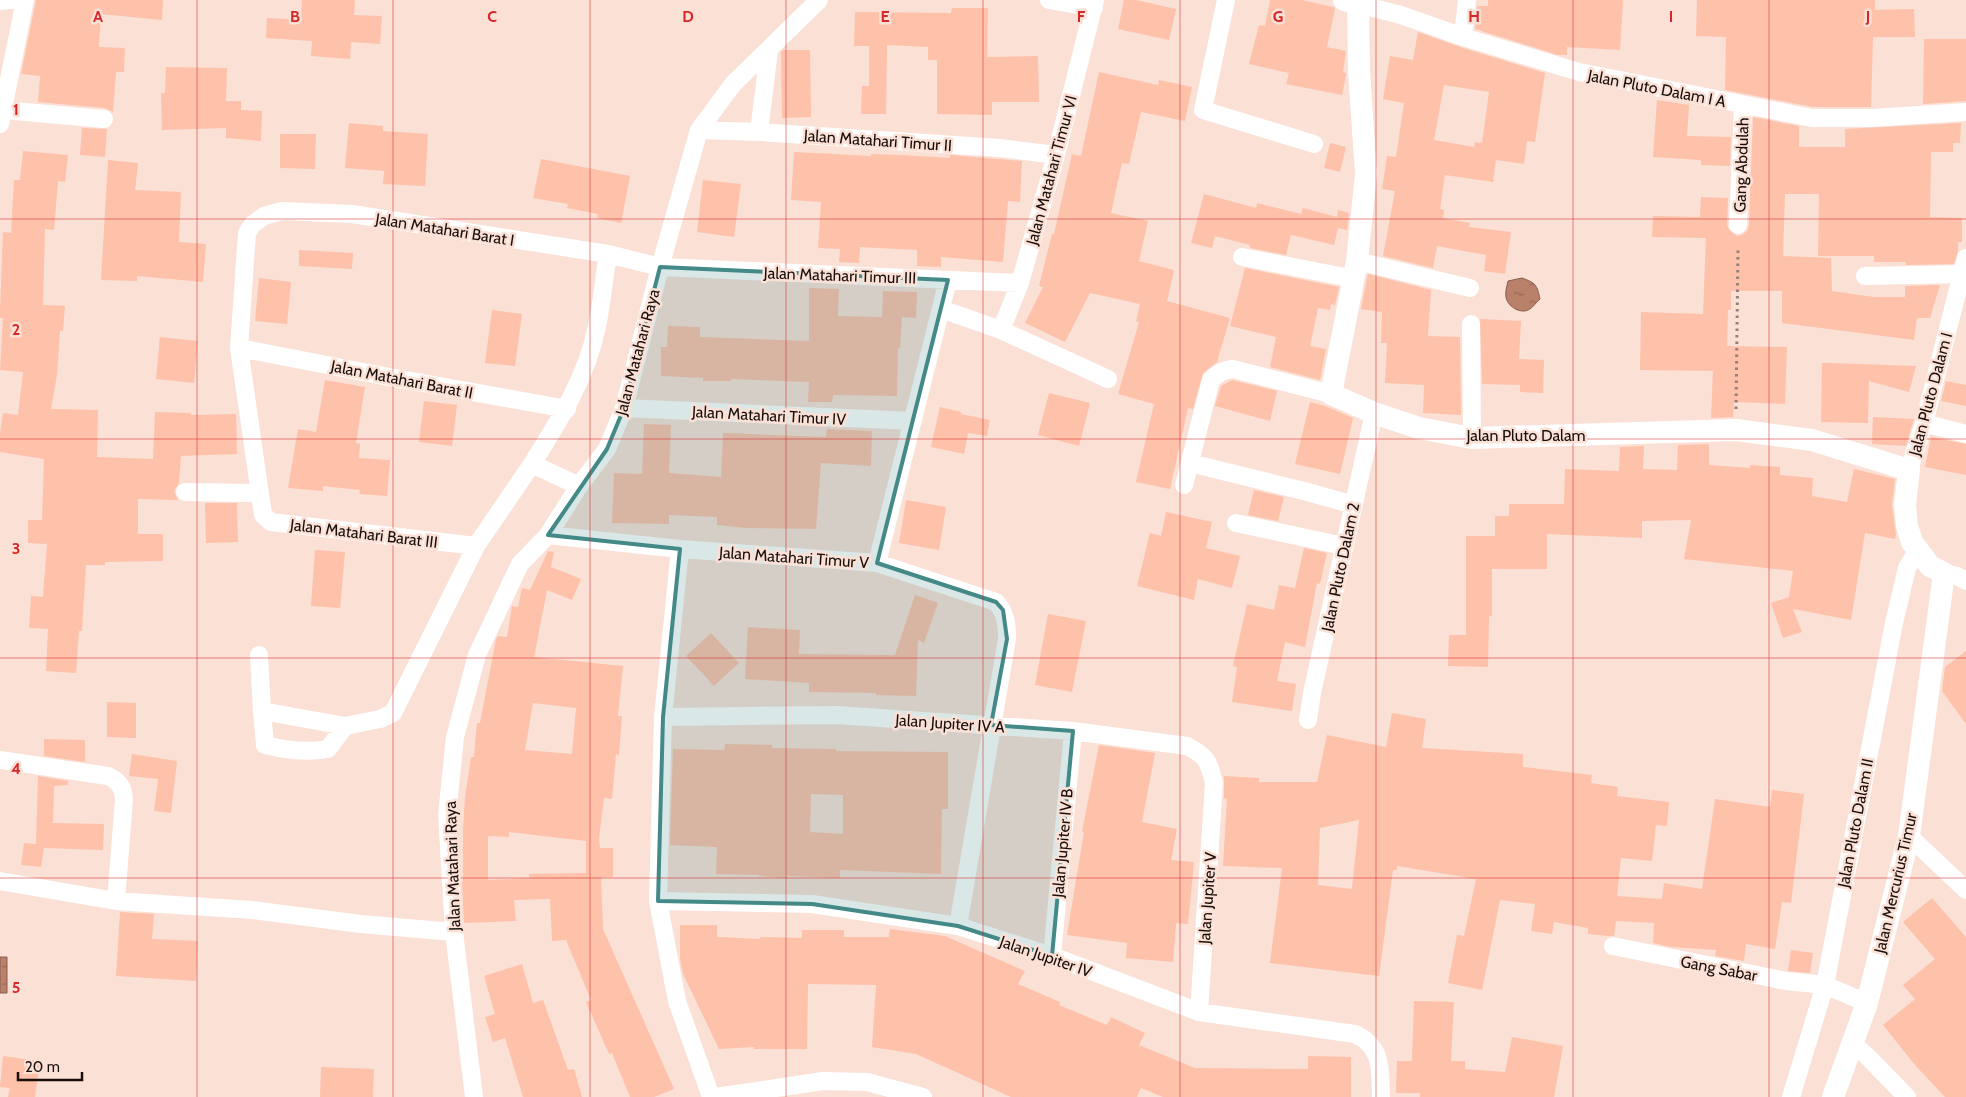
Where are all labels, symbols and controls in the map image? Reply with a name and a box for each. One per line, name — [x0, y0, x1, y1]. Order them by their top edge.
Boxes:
text: A — [93, 7, 103, 26]
text: B — [290, 7, 300, 26]
text: C — [487, 7, 497, 26]
text: D — [682, 7, 694, 26]
text: E — [880, 7, 890, 26]
text: F — [1077, 7, 1086, 26]
text: G — [1273, 7, 1283, 26]
text: H — [1468, 7, 1480, 26]
text: I — [1669, 7, 1673, 26]
text: J — [1865, 7, 1870, 26]
street label: Jalan Pluto Dalam I A — [1585, 66, 1728, 111]
street label: Jalan Matahari Timur VI — [1022, 93, 1081, 248]
text: 1 — [13, 100, 19, 119]
street label: Gang Abdulah — [1730, 117, 1753, 213]
street label: Jalan Matahari Timur II — [802, 126, 953, 155]
street label: Jalan Matahari Barat I — [373, 209, 516, 250]
street label: Jalan Matahari Timur III — [762, 263, 917, 288]
street label: Jalan Matahari Raya — [611, 287, 664, 418]
text: 2 — [12, 320, 20, 339]
street label: Jalan Pluto Dalam I — [1905, 330, 1956, 459]
street label: Jalan Matahari Barat II — [328, 356, 475, 403]
street label: Jalan Matahari Timur IV — [690, 402, 847, 429]
street label: Jalan Pluto Dalam — [1465, 426, 1586, 445]
street label: Jalan Pluto Dalam 2 — [1317, 501, 1363, 634]
street label: Jalan Matahari Barat III — [288, 515, 439, 552]
text: 3 — [12, 539, 20, 558]
street label: Jalan Matahari Timur V — [717, 543, 870, 572]
street label: Jalan Jupiter IV A — [894, 710, 1005, 737]
street label: Jalan Pluto Dalam II — [1833, 757, 1877, 890]
text: 4 — [11, 759, 21, 778]
street label: Jalan Jupiter IV B — [1048, 787, 1077, 899]
street label: Jalan Matahari Raya — [441, 800, 464, 932]
street label: Jalan Mercurius Timur — [1870, 810, 1921, 956]
street label: Jalan Jupiter V — [1195, 851, 1220, 946]
street label: Jalan Jupiter IV — [996, 932, 1095, 981]
street label: Gang Sabar — [1679, 952, 1760, 985]
text: 5 — [12, 978, 20, 997]
scale bar — [18, 1050, 81, 1082]
text: 20 m — [25, 1058, 60, 1076]

